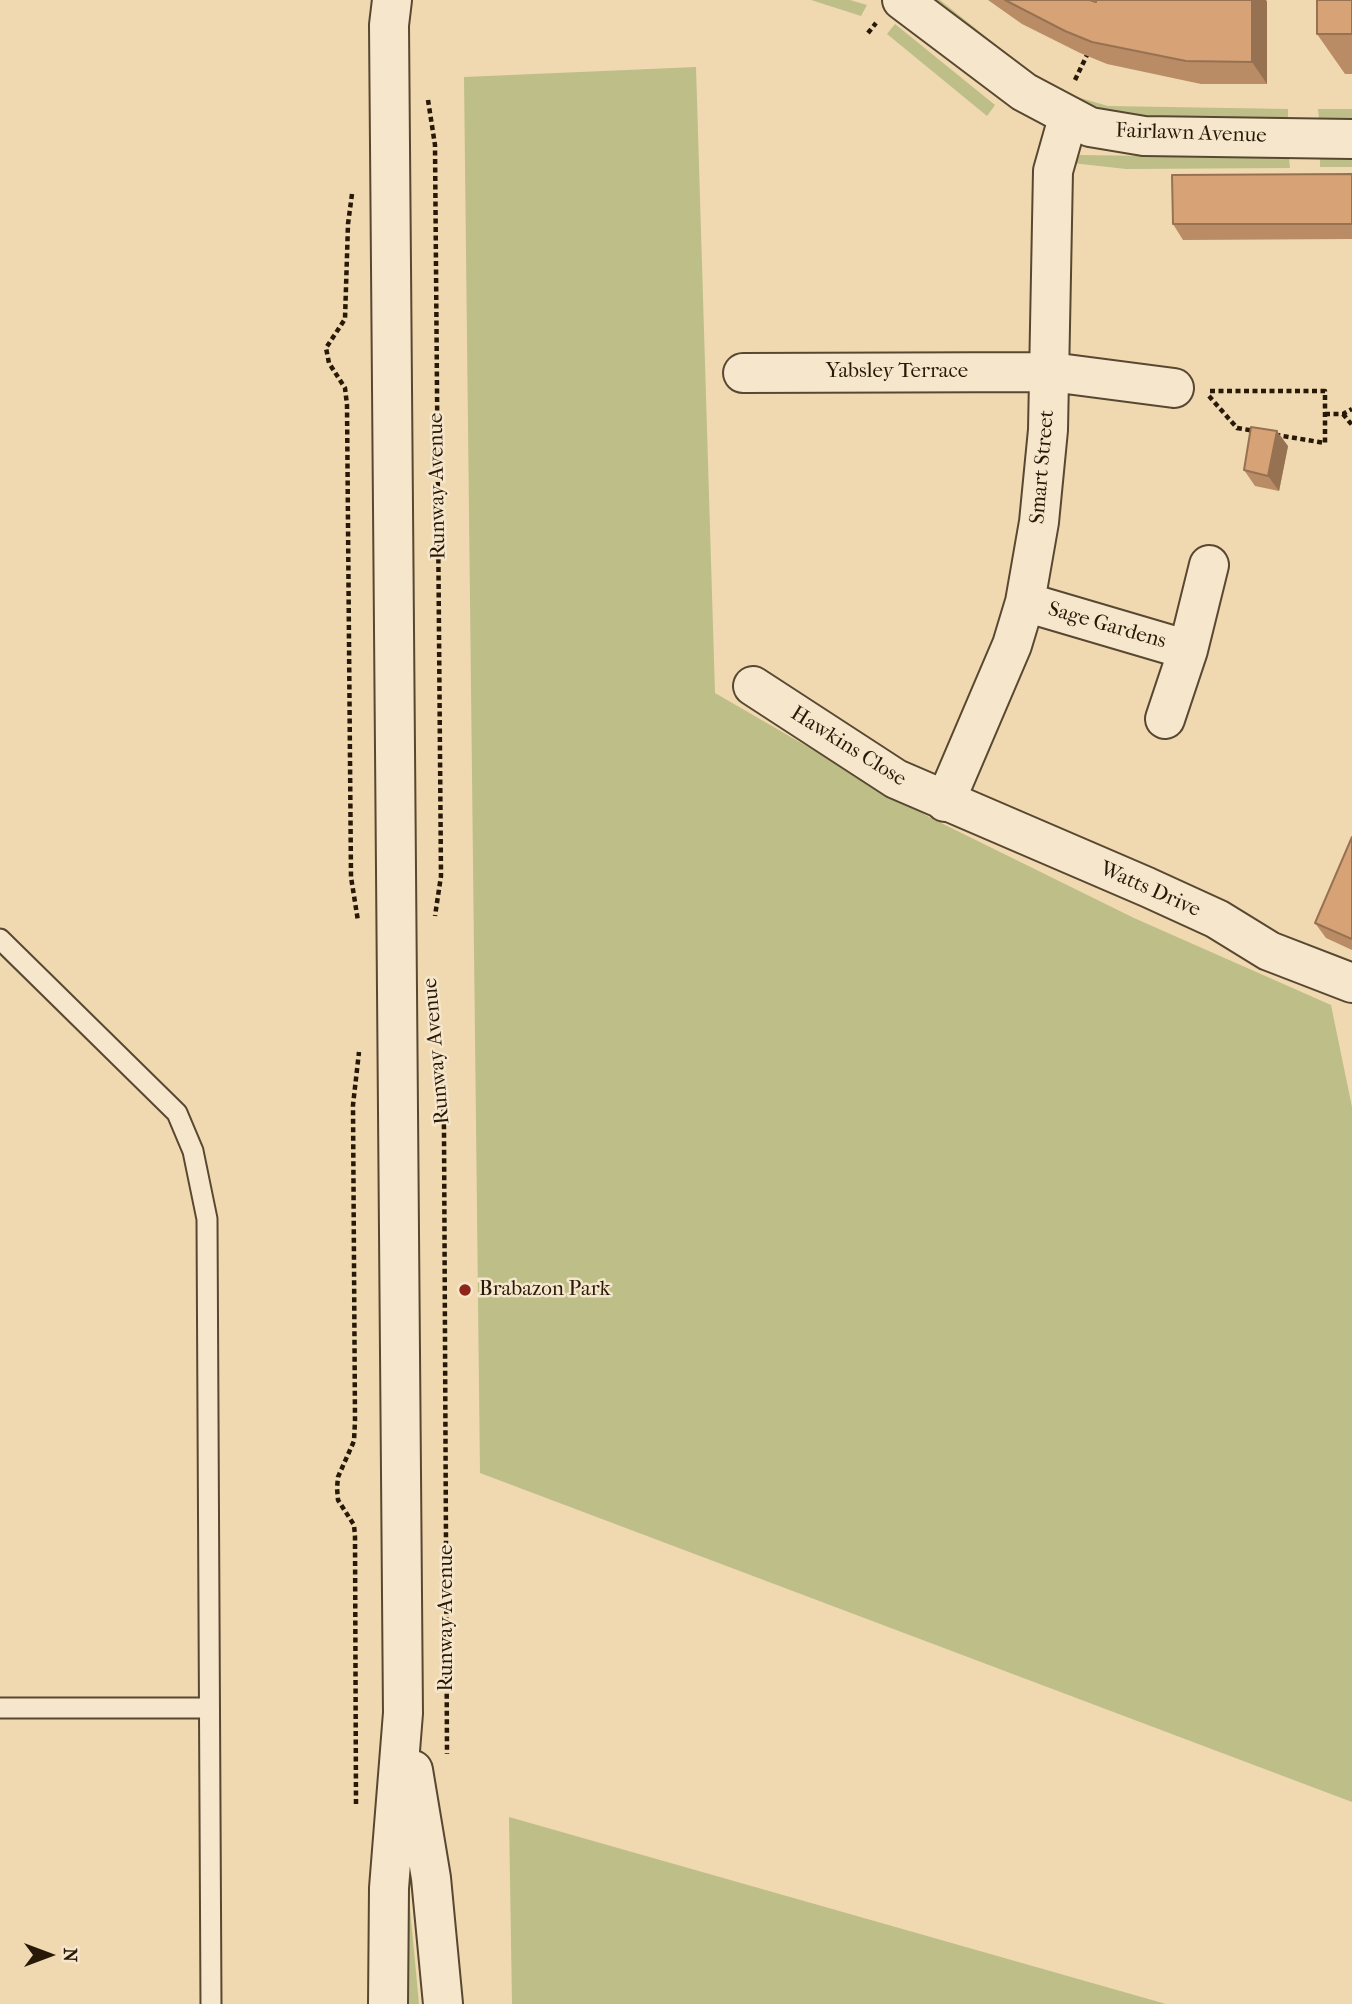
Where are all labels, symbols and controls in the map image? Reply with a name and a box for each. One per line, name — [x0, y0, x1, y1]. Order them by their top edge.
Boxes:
street label: Fairlawn Avenue — [1115, 119, 1267, 149]
street label: Yabsley Terrace — [826, 359, 968, 385]
street label: Smart Street — [1025, 409, 1061, 525]
street label: Runway Avenue — [424, 412, 452, 560]
street label: Sage Gardens — [1045, 597, 1169, 655]
street label: Hawkins Close — [786, 702, 910, 792]
street label: Watts Drive — [1096, 857, 1204, 923]
street label: Runway Avenue — [418, 977, 456, 1125]
place label: Brabazon Park — [479, 1277, 610, 1303]
marker: Brabazon Park — [457, 1282, 473, 1298]
street label: Runway Avenue — [434, 1545, 460, 1691]
north arrow — [14, 1920, 84, 1990]
text: N — [59, 1948, 81, 1962]

